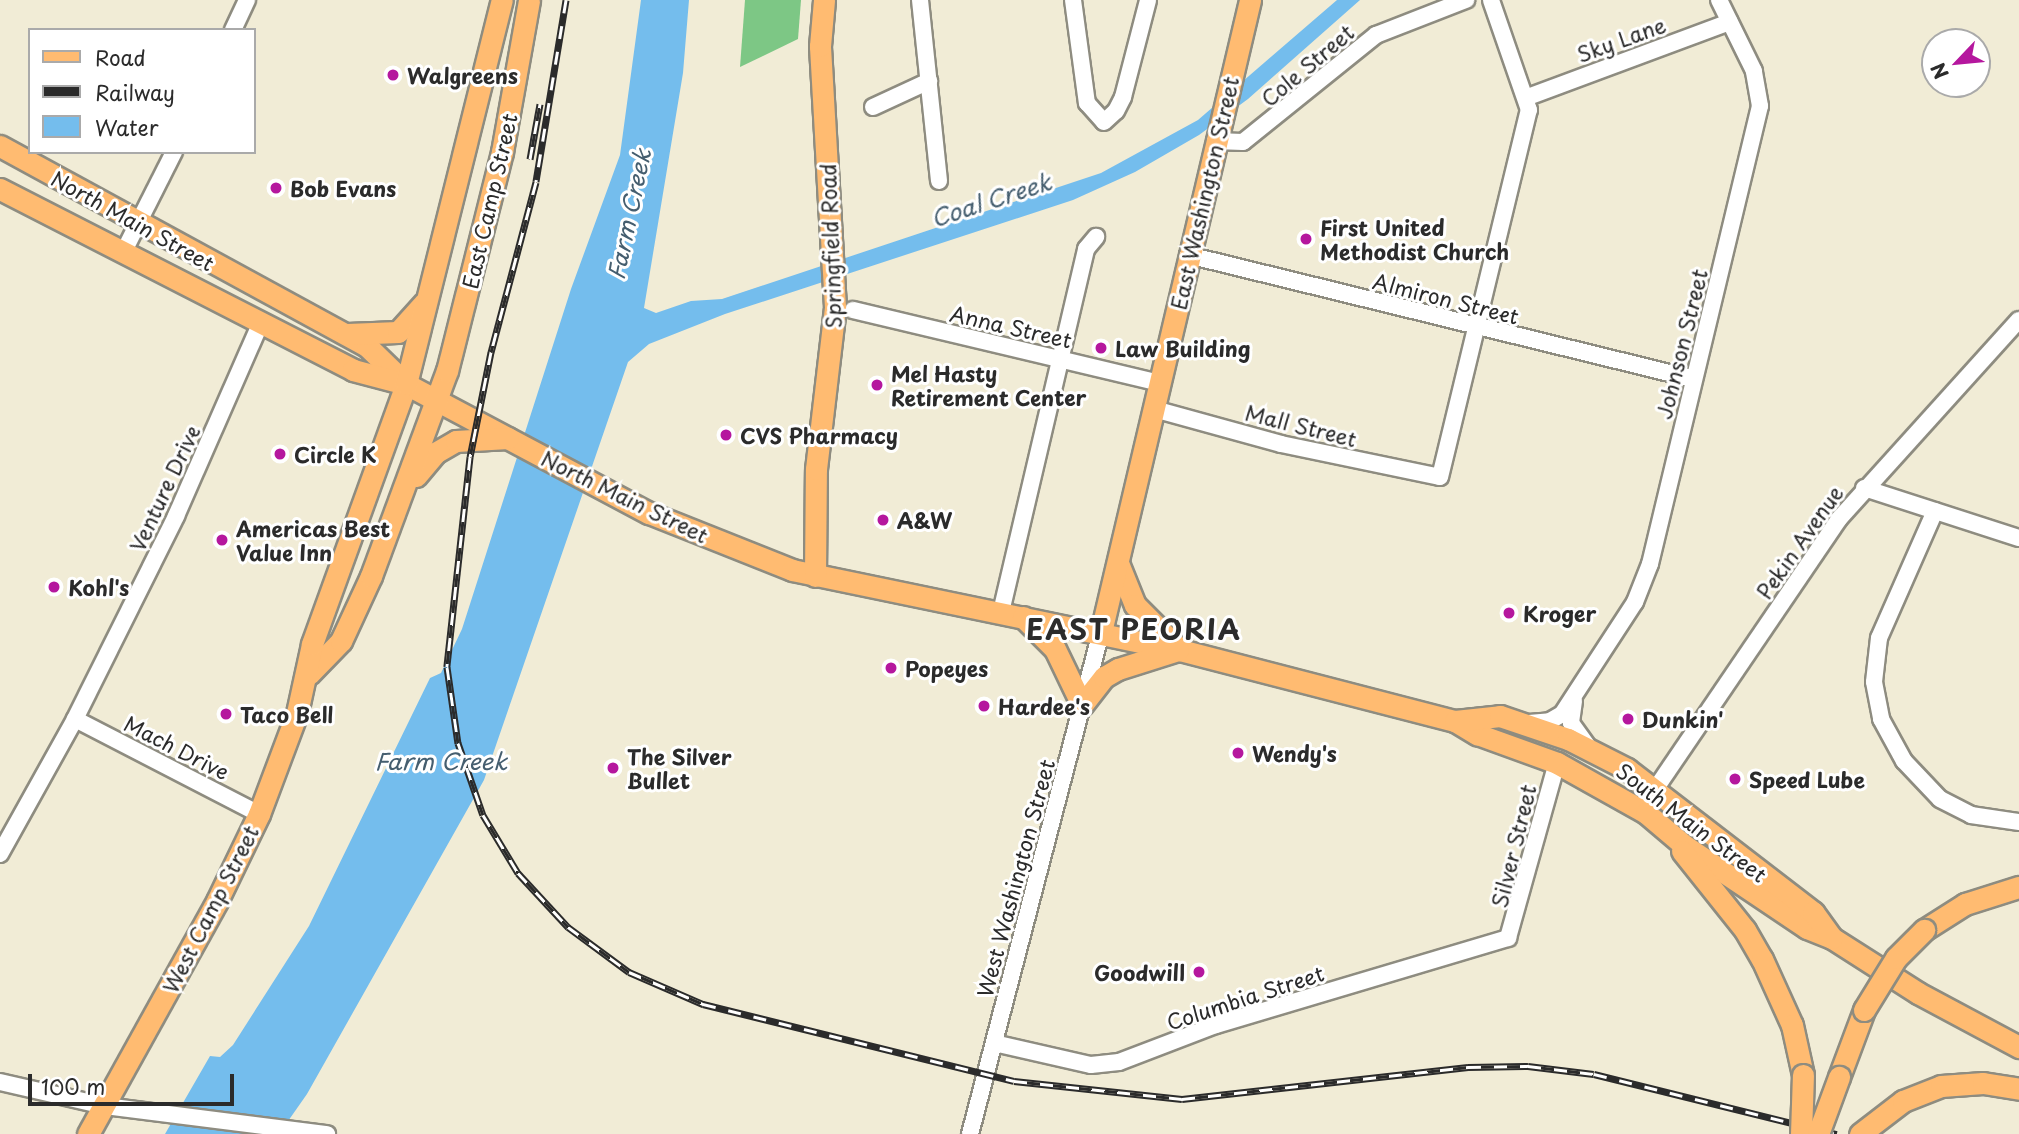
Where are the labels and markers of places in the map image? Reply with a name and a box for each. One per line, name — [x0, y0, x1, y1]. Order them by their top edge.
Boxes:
place label: Walgreens — [407, 62, 518, 88]
marker: Walgreens — [385, 67, 401, 83]
place label: Bob Evans — [290, 175, 397, 201]
marker: Bob Evans — [268, 180, 284, 196]
place label: First United Methodist Church — [1320, 214, 1510, 264]
marker: First United Methodist Church — [1298, 231, 1314, 247]
place label: Law Building — [1115, 335, 1252, 361]
marker: Law Building — [1093, 340, 1109, 356]
place label: Mel Hasty Retirement Center — [891, 360, 1088, 410]
marker: Mel Hasty Retirement Center — [869, 377, 885, 393]
place label: CVS Pharmacy — [740, 422, 900, 448]
marker: CVS Pharmacy — [718, 427, 734, 443]
place label: Circle K — [294, 441, 378, 467]
marker: Circle K — [272, 446, 288, 462]
place label: A&W — [897, 507, 952, 533]
marker: A&W — [875, 512, 891, 528]
place label: Americas Best Value Inn — [236, 515, 389, 565]
marker: Americas Best Value Inn — [214, 532, 230, 548]
place label: Kohl's — [68, 574, 129, 600]
marker: Kohl's — [46, 579, 62, 595]
place label: Kroger — [1523, 600, 1596, 626]
marker: Kroger — [1501, 605, 1517, 621]
place label: Popeyes — [905, 655, 988, 681]
marker: Popeyes — [883, 660, 899, 676]
place label: Hardee's — [998, 693, 1090, 719]
marker: Hardee's — [976, 698, 992, 714]
place label: Taco Bell — [240, 701, 335, 727]
marker: Taco Bell — [218, 706, 234, 722]
place label: Dunkin' — [1642, 706, 1724, 732]
marker: Dunkin' — [1620, 711, 1636, 727]
place label: Wendy's — [1252, 740, 1337, 766]
place label: The Silver Bullet — [627, 743, 732, 793]
marker: Wendy's — [1230, 745, 1246, 761]
marker: The Silver Bullet — [605, 760, 621, 776]
place label: Speed Lube — [1749, 766, 1867, 792]
marker: Speed Lube — [1727, 771, 1743, 787]
place label: Goodwill — [1094, 959, 1185, 985]
marker: Goodwill — [1191, 964, 1207, 980]

